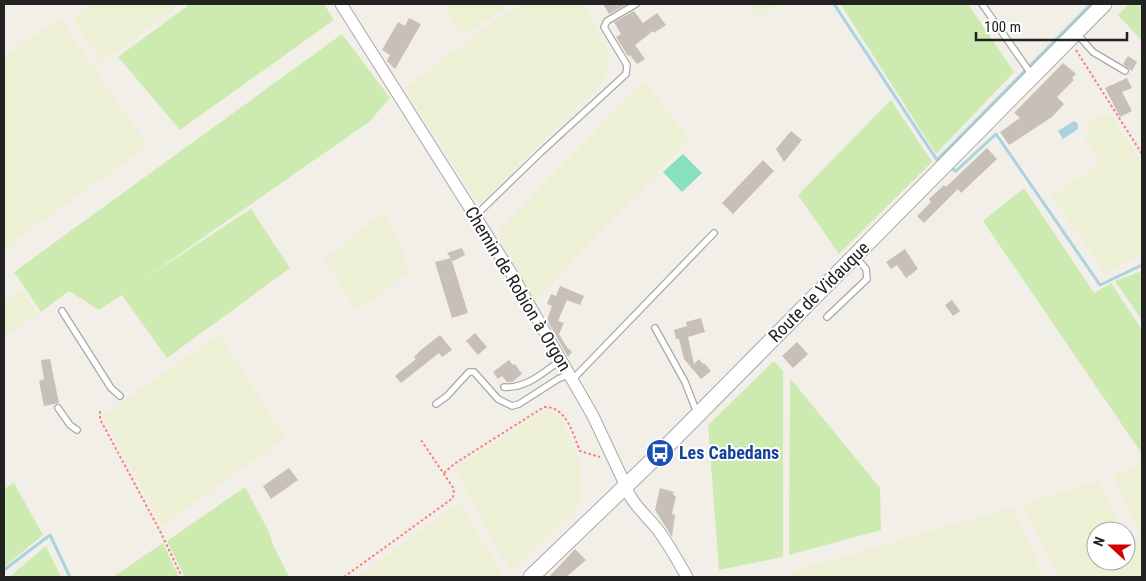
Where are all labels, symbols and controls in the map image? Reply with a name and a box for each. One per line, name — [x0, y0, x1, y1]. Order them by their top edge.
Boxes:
scale bar — [976, 10, 1127, 42]
text: 100 m — [984, 18, 1021, 36]
street label: Chemin de Robion à Orgon — [461, 203, 576, 375]
street label: Route de Vidauque — [764, 237, 873, 346]
bus stop icon: Les Cabedans — [645, 438, 675, 468]
place label: Les Cabedans — [679, 442, 779, 463]
north arrow — [1086, 521, 1136, 571]
text: N — [1090, 534, 1108, 548]

